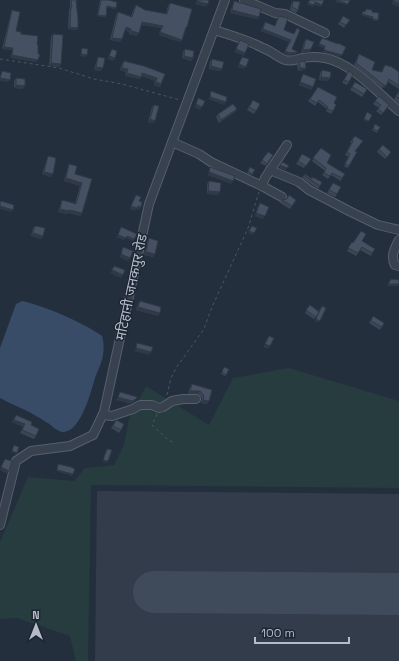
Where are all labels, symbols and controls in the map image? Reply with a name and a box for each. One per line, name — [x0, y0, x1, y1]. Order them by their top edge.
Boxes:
street label: मटिहानी जनकपुर रोड — [111, 232, 152, 342]
north arrow — [16, 605, 56, 645]
text: N — [32, 608, 40, 622]
scale bar — [255, 619, 349, 645]
text: 100 m — [261, 625, 295, 641]

